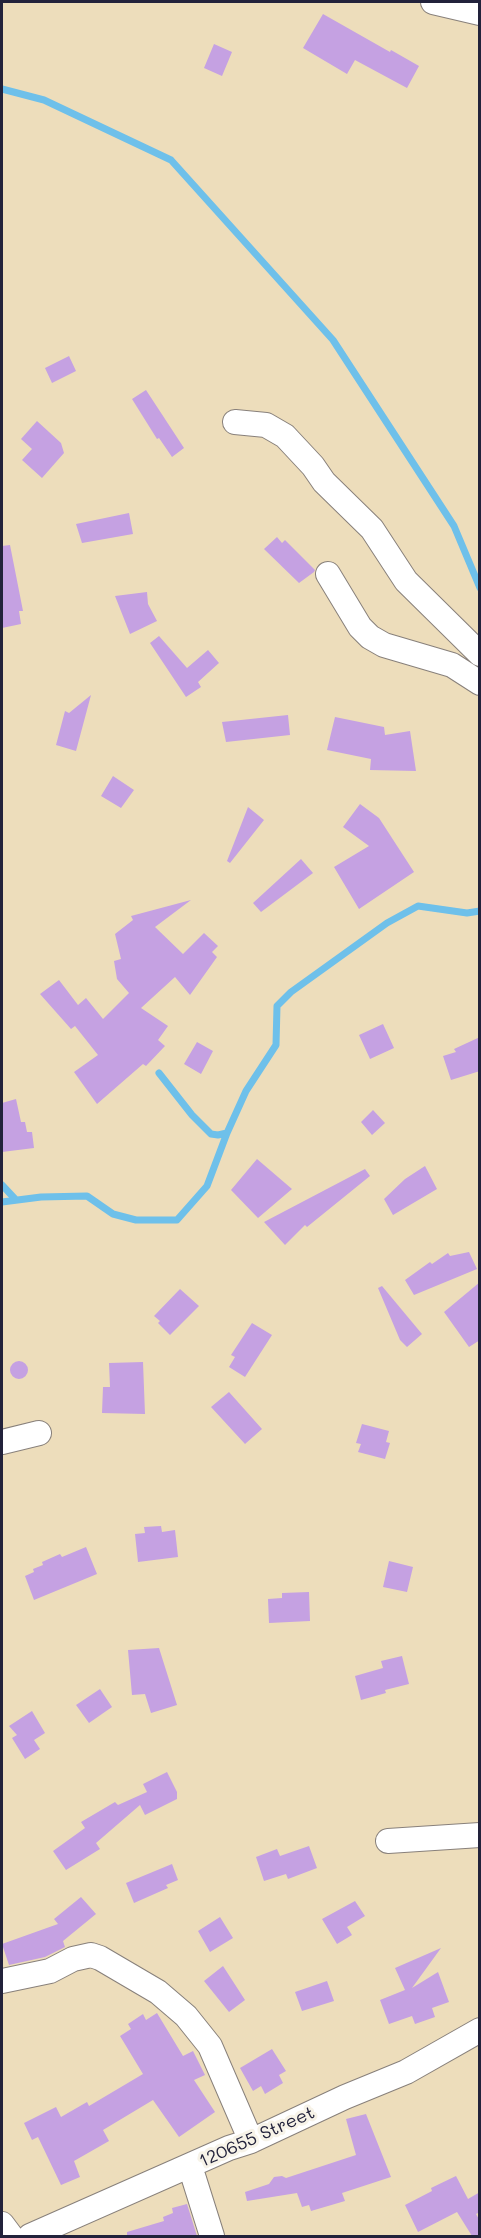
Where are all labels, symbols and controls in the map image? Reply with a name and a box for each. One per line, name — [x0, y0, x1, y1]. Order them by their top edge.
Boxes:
street label: 120655 Street — [196, 2102, 318, 2172]

